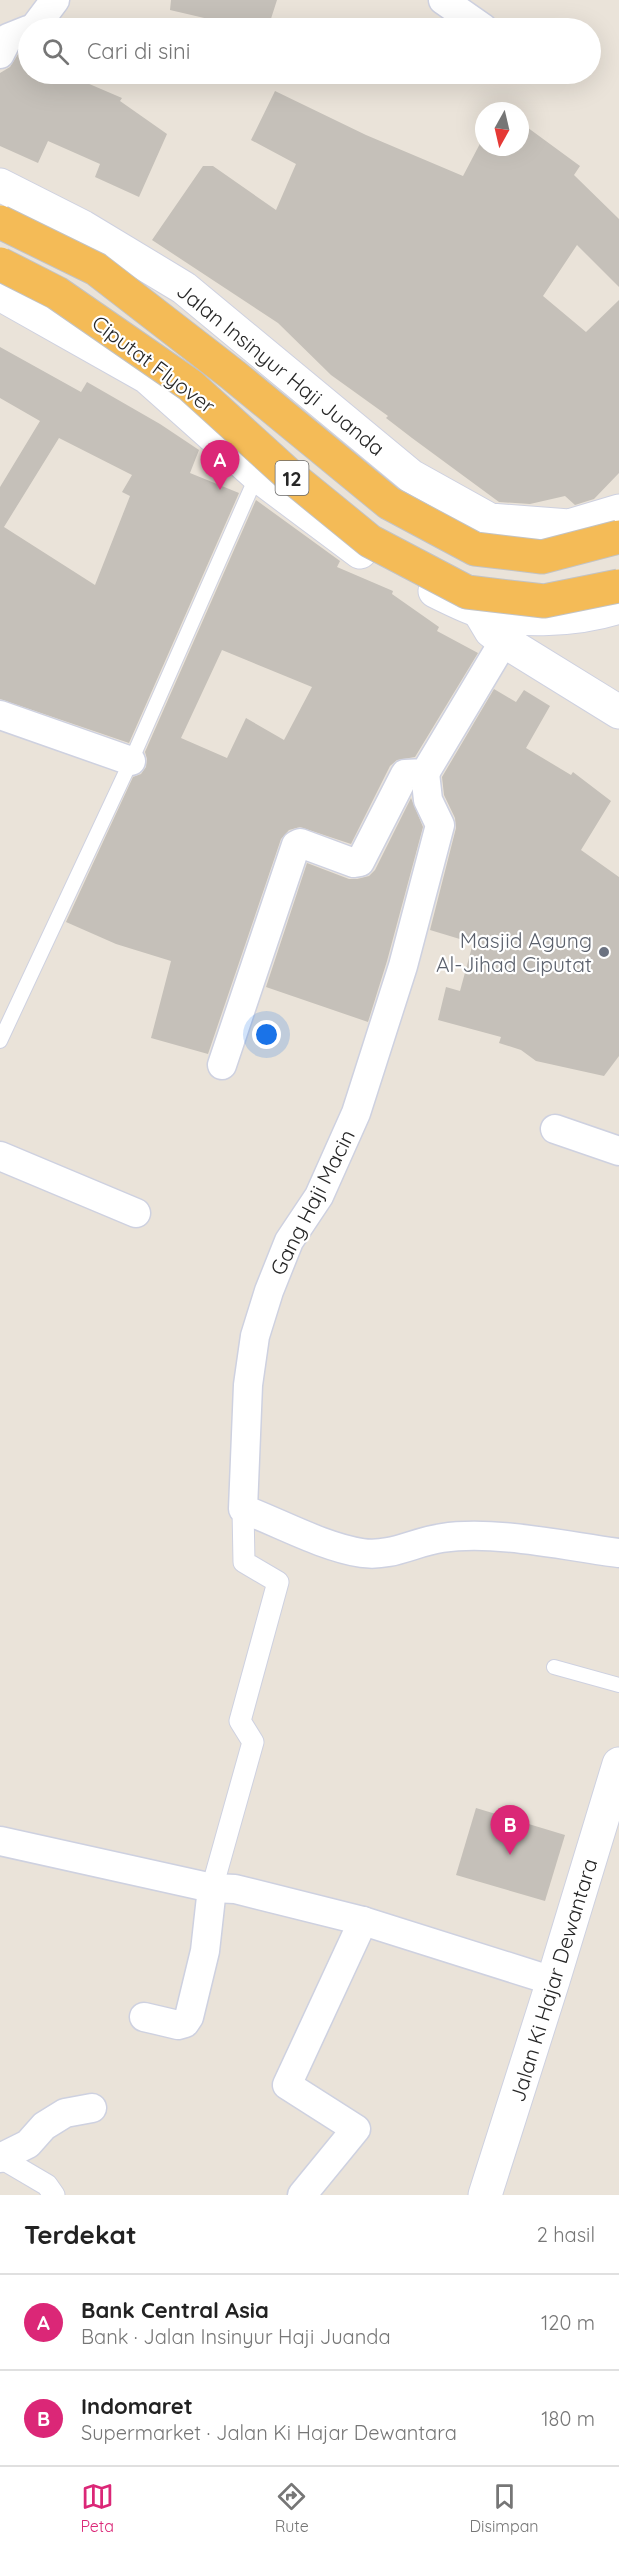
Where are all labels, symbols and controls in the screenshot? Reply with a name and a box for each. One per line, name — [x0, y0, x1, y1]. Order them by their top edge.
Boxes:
search box — [18, 18, 601, 84]
icon: search — [39, 35, 72, 68]
text: Cari di sini — [87, 37, 190, 65]
north arrow — [475, 102, 529, 156]
street label: Jalan Insinyur Haji Juanda — [172, 277, 390, 461]
street label: Ciputat Flyover — [87, 309, 221, 419]
pin: A — [200, 440, 240, 490]
road number: 12 — [276, 461, 308, 495]
place label: Masjid Agung Al-Jihad Ciputat — [436, 927, 592, 977]
marker: Masjid Agung Al-Jihad Ciputat — [597, 945, 611, 959]
your location — [252, 1020, 281, 1049]
street label: Gang Haji Macin — [264, 1125, 360, 1279]
pin: B — [490, 1806, 530, 1855]
street label: Jalan Ki Hajar Dewantara — [504, 1855, 602, 2105]
text: Terdekat — [24, 2218, 137, 2251]
text: 2 hasil — [537, 2222, 595, 2247]
text: Bank Central Asia — [81, 2296, 269, 2324]
text: A — [37, 2310, 50, 2335]
text: 120 m — [541, 2310, 595, 2335]
text: Bank · Jalan Insinyur Haji Juanda — [81, 2324, 391, 2349]
text: Indomaret — [81, 2392, 193, 2420]
text: B — [37, 2406, 50, 2431]
text: 180 m — [541, 2406, 595, 2431]
text: Supermarket · Jalan Ki Hajar Dewantara — [81, 2420, 457, 2445]
tab: Peta — [80, 2480, 114, 2536]
tab: Rute — [275, 2480, 309, 2536]
tab: Disimpan — [470, 2480, 539, 2536]

